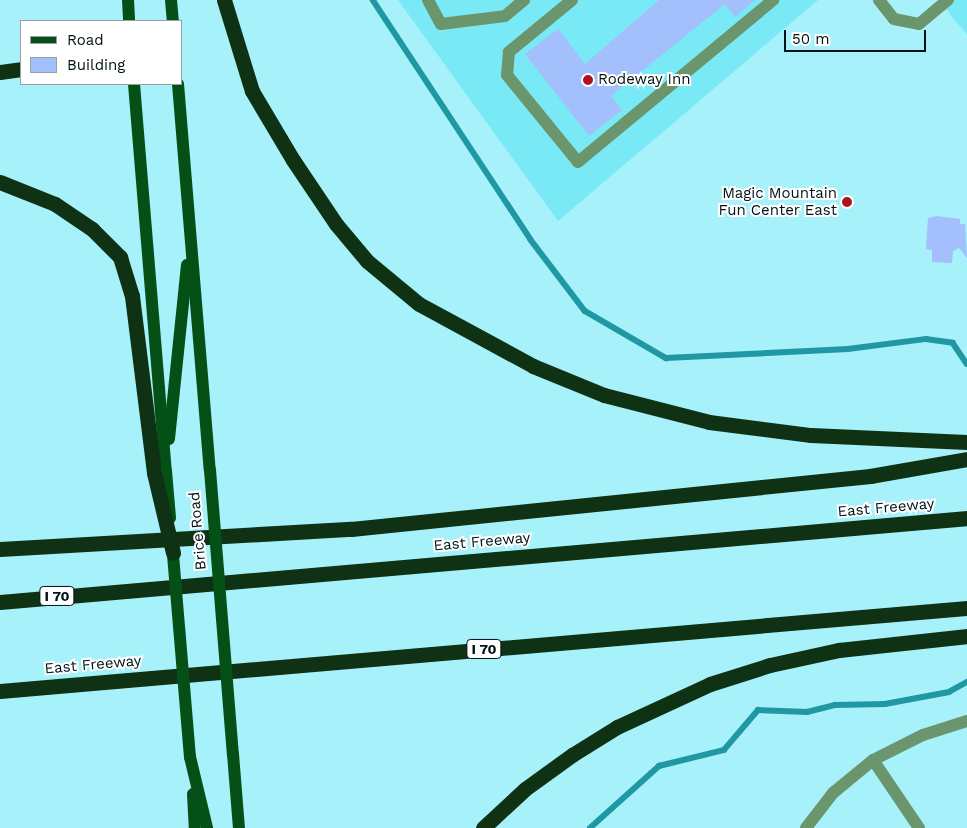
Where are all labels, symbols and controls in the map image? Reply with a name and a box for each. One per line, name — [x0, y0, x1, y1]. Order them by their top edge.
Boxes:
legend — [20, 20, 182, 85]
scale bar — [787, 20, 930, 52]
text: 50 m — [792, 30, 829, 48]
text: Road — [67, 31, 104, 49]
text: Building — [67, 56, 125, 74]
place label: Rodeway Inn — [598, 71, 691, 89]
marker: Rodeway Inn — [582, 74, 594, 86]
place label: Magic Mountain Fun Center East — [718, 184, 837, 219]
marker: Magic Mountain Fun Center East — [841, 196, 853, 208]
street label: Brice Road — [186, 491, 210, 571]
street label: East Freeway — [837, 495, 935, 521]
street label: East Freeway — [433, 529, 531, 555]
road number: I 70 — [38, 584, 76, 608]
road number: I 70 — [465, 638, 503, 661]
street label: East Freeway — [44, 652, 142, 678]

